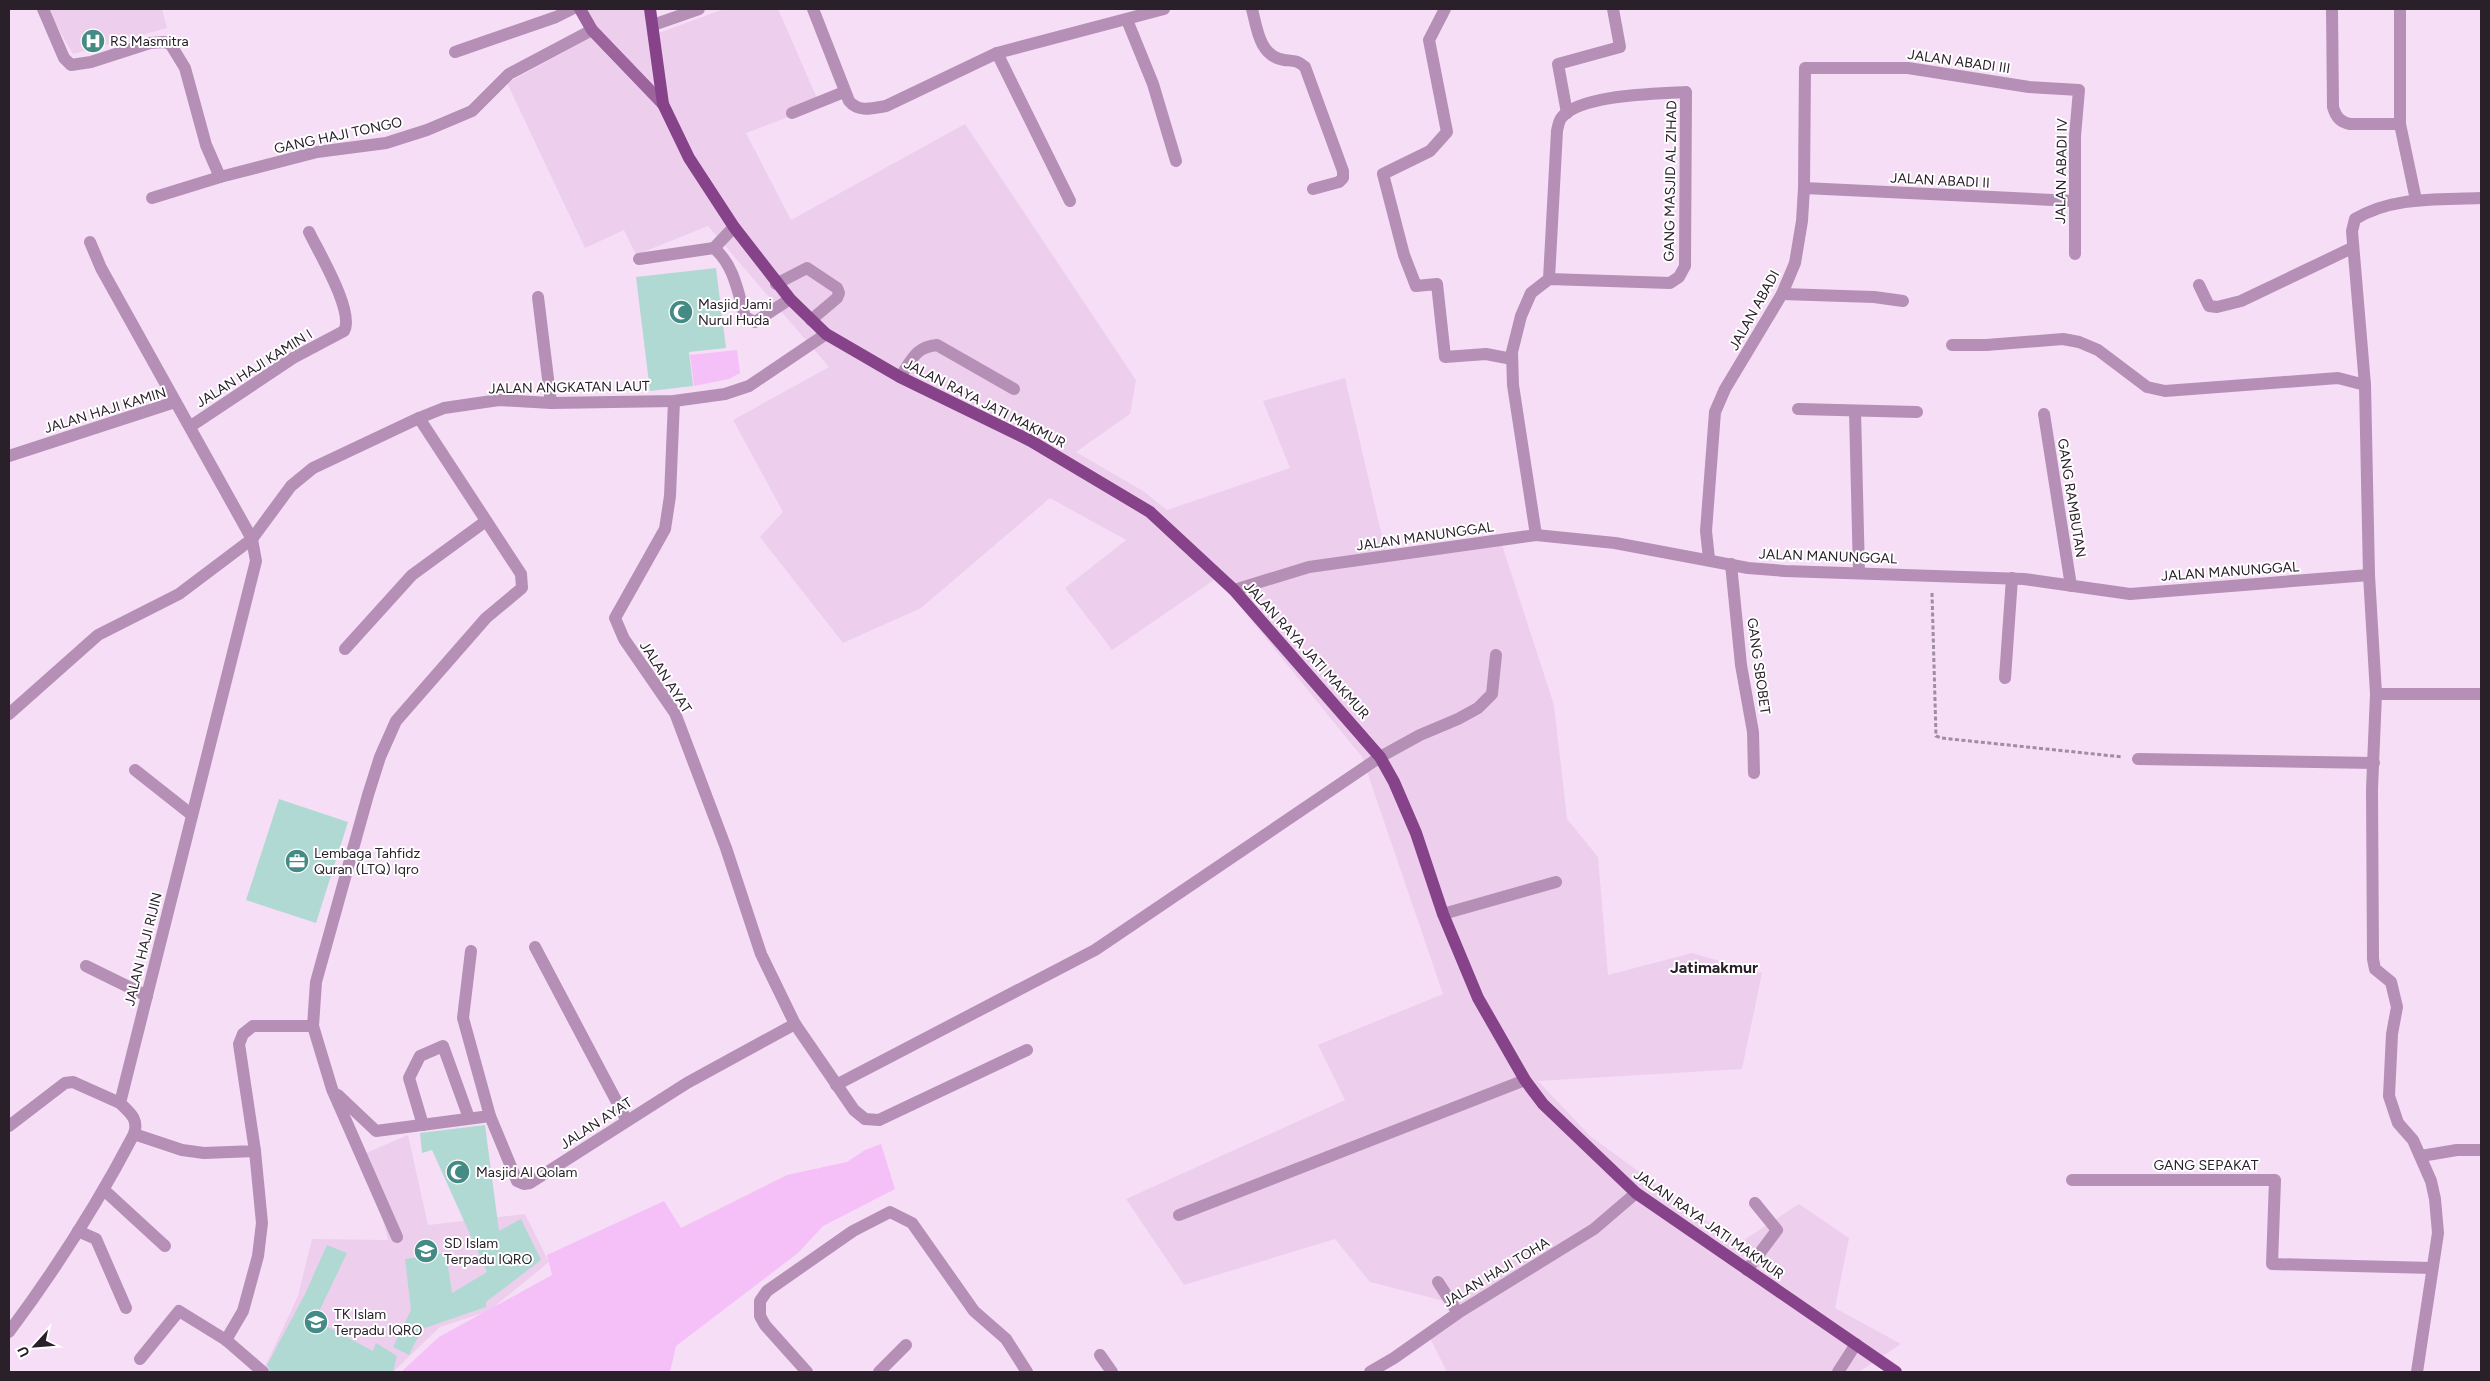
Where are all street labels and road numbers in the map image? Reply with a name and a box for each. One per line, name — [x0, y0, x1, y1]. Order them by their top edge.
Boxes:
street label: JALAN ABADI III — [1906, 46, 2011, 77]
street label: GANG MASJID AL ZIHAD — [1661, 100, 1680, 262]
street label: GANG HAJI TONGO — [273, 114, 404, 157]
street label: JALAN ABADI IV — [2052, 118, 2071, 224]
street label: JALAN ABADI II — [1890, 169, 1990, 192]
street label: JALAN ABADI — [1726, 267, 1783, 353]
street label: JALAN HAJI KAMIN I — [193, 326, 316, 411]
street label: JALAN RAYA JATI MAKMUR — [901, 355, 1069, 452]
street label: JALAN ANGKATAN LAUT — [488, 378, 650, 397]
street label: JALAN HAJI KAMIN — [42, 384, 168, 437]
street label: GANG RAMBUTAN — [2054, 437, 2089, 559]
street label: JALAN MANUNGGAL — [1355, 518, 1496, 555]
street label: JALAN MANUNGGAL — [1758, 546, 1898, 567]
street label: JALAN MANUNGGAL — [2160, 558, 2300, 585]
street label: JALAN RAYA JATI MAKMUR — [1240, 578, 1373, 723]
street label: GANG SBOBET — [1743, 617, 1774, 716]
street label: JALAN AYAT — [636, 638, 695, 717]
street label: JALAN HAJI RIJIN — [121, 890, 166, 1008]
street label: JALAN AYAT — [557, 1094, 636, 1153]
street label: GANG SEPAKAT — [2154, 1157, 2259, 1174]
street label: JALAN RAYA JATI MAKMUR — [1630, 1166, 1787, 1283]
street label: JALAN HAJI TOHA — [1440, 1234, 1553, 1311]

